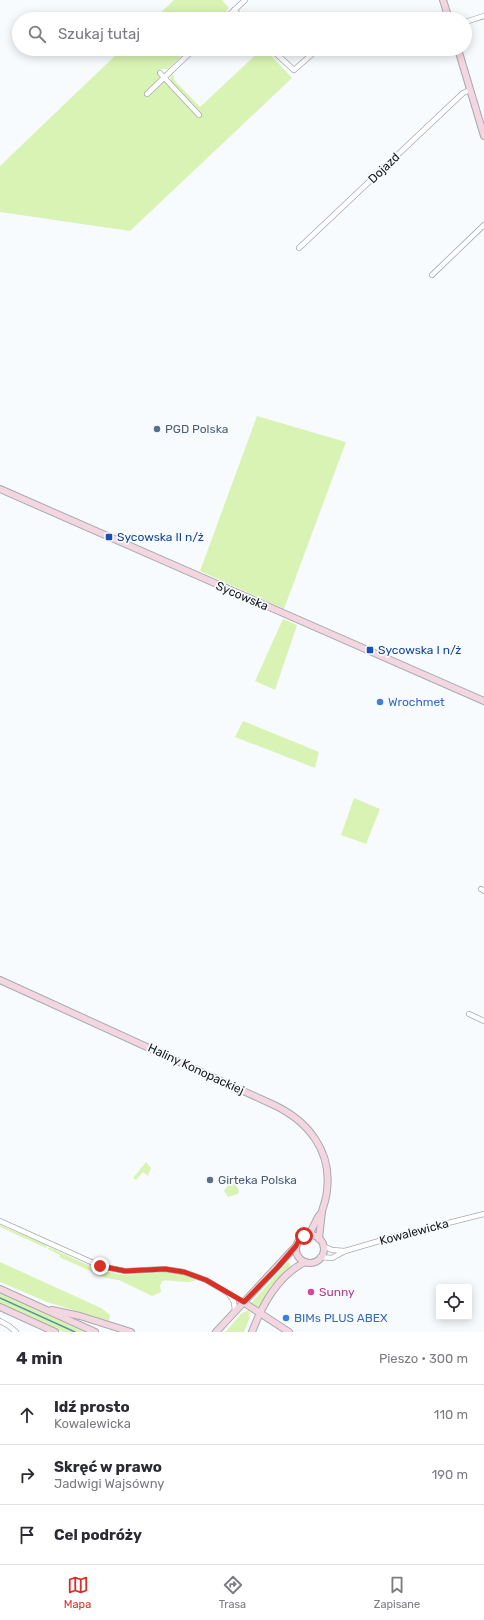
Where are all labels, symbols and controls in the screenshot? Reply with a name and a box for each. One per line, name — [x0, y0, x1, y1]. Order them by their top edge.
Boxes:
search box — [12, 12, 472, 56]
icon: search — [26, 23, 48, 45]
text: Szukaj tutaj — [58, 25, 140, 43]
street label: Dojazd — [365, 150, 403, 186]
place label: PGD Polska — [165, 422, 228, 436]
marker: PGD Polska — [152, 424, 162, 434]
place label: Sycowska II n/ż — [117, 530, 204, 544]
marker: Sycowska II n/ż — [104, 532, 114, 542]
street label: Sycowska — [214, 579, 270, 613]
place label: Sycowska I n/ż — [378, 643, 461, 657]
marker: Sycowska I n/ż — [365, 645, 375, 655]
place label: Wrochmet — [388, 695, 445, 709]
marker: Wrochmet — [375, 697, 385, 707]
street label: Haliny Konopackiej — [146, 1041, 246, 1097]
place label: Girteka Polska — [218, 1173, 297, 1187]
marker: Girteka Polska — [205, 1175, 215, 1185]
street label: Kowalewicka — [378, 1216, 450, 1248]
route start — [295, 1227, 313, 1245]
route end — [91, 1257, 109, 1275]
map controls — [436, 1284, 472, 1320]
button: locate — [436, 1284, 472, 1320]
place label: Sunny — [319, 1285, 355, 1299]
marker: Sunny — [306, 1287, 316, 1297]
place label: BIMs PLUS ABEX — [294, 1311, 388, 1325]
marker: BIMs PLUS ABEX — [281, 1313, 291, 1323]
text: 4 min — [16, 1348, 63, 1368]
text: Pieszo · 300 m — [379, 1351, 468, 1366]
text: Idź prosto — [54, 1398, 130, 1416]
icon: ahead — [16, 1404, 38, 1426]
text: 110 m — [434, 1407, 468, 1422]
text: Kowalewicka — [54, 1416, 131, 1431]
text: Skręć w prawo — [54, 1458, 162, 1476]
icon: right — [16, 1464, 38, 1486]
text: 190 m — [432, 1467, 468, 1482]
text: Jadwigi Wajsówny — [54, 1476, 164, 1491]
icon: arrive — [16, 1524, 38, 1546]
text: Cel podróży — [54, 1526, 142, 1544]
tab: Mapa — [64, 1574, 91, 1611]
tab: Trasa — [219, 1574, 246, 1611]
tab: Zapisane — [374, 1574, 420, 1611]

